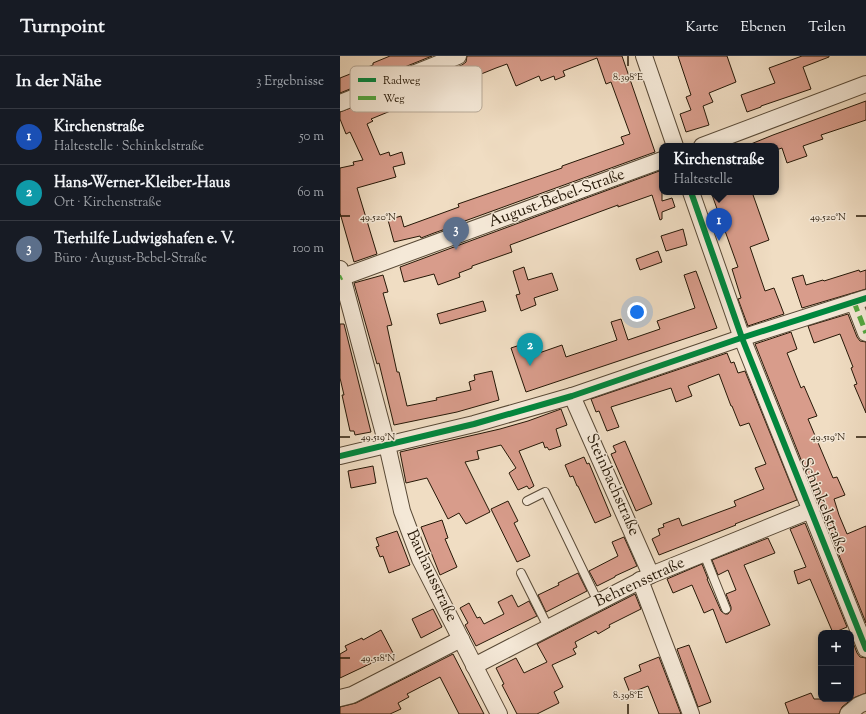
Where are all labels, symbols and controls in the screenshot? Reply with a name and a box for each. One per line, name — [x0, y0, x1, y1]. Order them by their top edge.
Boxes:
text: Turnpoint — [20, 14, 105, 41]
text: Karte — [686, 18, 719, 38]
text: Ebenen — [741, 18, 786, 38]
text: Teilen — [808, 18, 846, 38]
legend — [350, 66, 482, 112]
text: In der Nähe — [16, 70, 102, 94]
text: 8.398°E — [613, 70, 643, 85]
text: 3 Ergebnisse — [256, 73, 324, 91]
text: Radweg — [383, 73, 421, 89]
text: Weg — [383, 91, 405, 107]
text: Kirchenstraße — [54, 117, 144, 138]
text: 1 — [27, 128, 31, 146]
text: 50 m — [299, 128, 324, 146]
text: Haltestelle · Schinkelstraße — [54, 138, 204, 156]
popup — [659, 143, 779, 195]
text: Kirchenstraße — [674, 150, 764, 171]
street label: August-Bebel-Straße — [486, 164, 628, 234]
text: Haltestelle — [674, 171, 733, 189]
text: Hans-Werner-Kleiber-Haus — [54, 173, 230, 194]
text: 2 — [26, 184, 32, 202]
text: 60 m — [297, 184, 324, 202]
text: Ort · Kirchenstraße — [54, 194, 162, 212]
pin: 1 — [706, 208, 732, 241]
text: 49.520°N — [360, 210, 396, 225]
text: 49.520°N — [810, 210, 846, 225]
pin: 3 — [443, 217, 469, 250]
text: Tierhilfe Ludwigshafen e. V. — [54, 229, 235, 250]
text: 3 — [26, 240, 32, 258]
text: 100 m — [292, 240, 324, 258]
text: Büro · August-Bebel-Straße — [54, 250, 207, 268]
your location — [627, 302, 647, 322]
pin: 2 — [517, 333, 543, 366]
text: 49.519°N — [361, 430, 395, 445]
street label: Steinbachstraße — [579, 430, 645, 540]
text: 49.519°N — [811, 430, 845, 445]
street label: Schinkelstraße — [793, 455, 853, 557]
street label: Bauhausstraße — [400, 526, 462, 626]
street label: Behrensstraße — [591, 552, 689, 614]
map controls — [818, 630, 854, 702]
button: + — [818, 630, 854, 666]
text: 49.518°N — [361, 651, 395, 666]
button: − — [818, 666, 854, 702]
text: 8.398°E — [613, 688, 643, 703]

